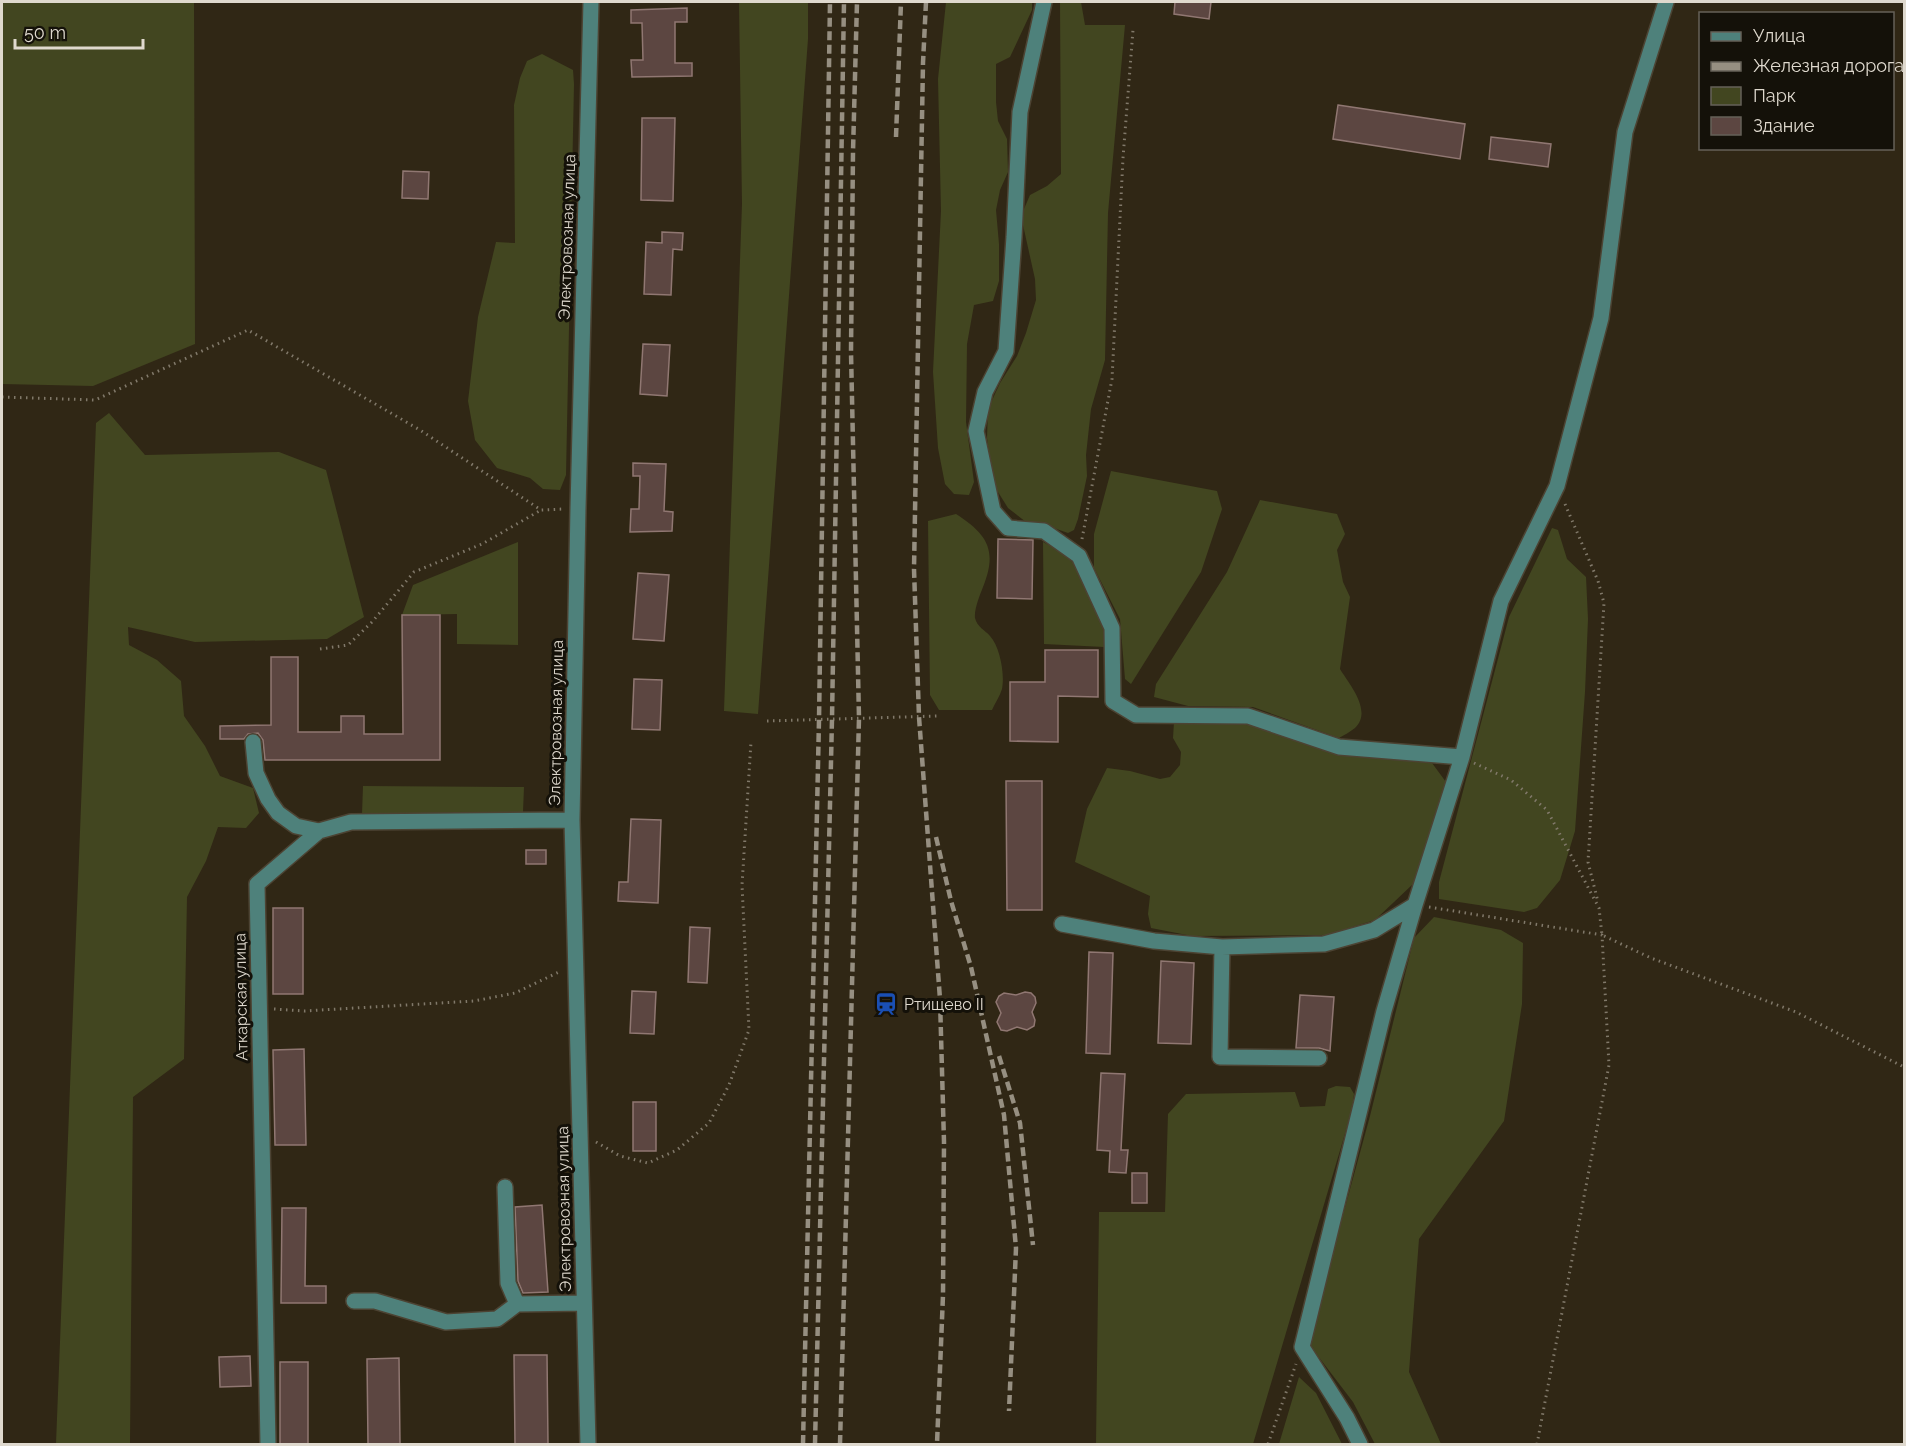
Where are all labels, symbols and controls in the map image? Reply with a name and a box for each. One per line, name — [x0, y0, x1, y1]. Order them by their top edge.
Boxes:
scale bar — [15, 12, 142, 50]
legend — [1699, 12, 1894, 150]
text: 50 m — [24, 22, 66, 43]
text: Улица — [1753, 25, 1805, 46]
text: Железная дорога — [1753, 55, 1904, 76]
text: Парк — [1753, 85, 1796, 106]
text: Здание — [1753, 115, 1815, 136]
street label: Электровозная улица — [555, 154, 579, 320]
street label: Электровозная улица — [545, 640, 567, 806]
street label: Аткарская улица — [230, 933, 252, 1061]
station icon: Ртищево II — [873, 991, 899, 1017]
place label: Ртищево II — [904, 995, 984, 1014]
street label: Электровозная улица — [553, 1126, 575, 1292]

